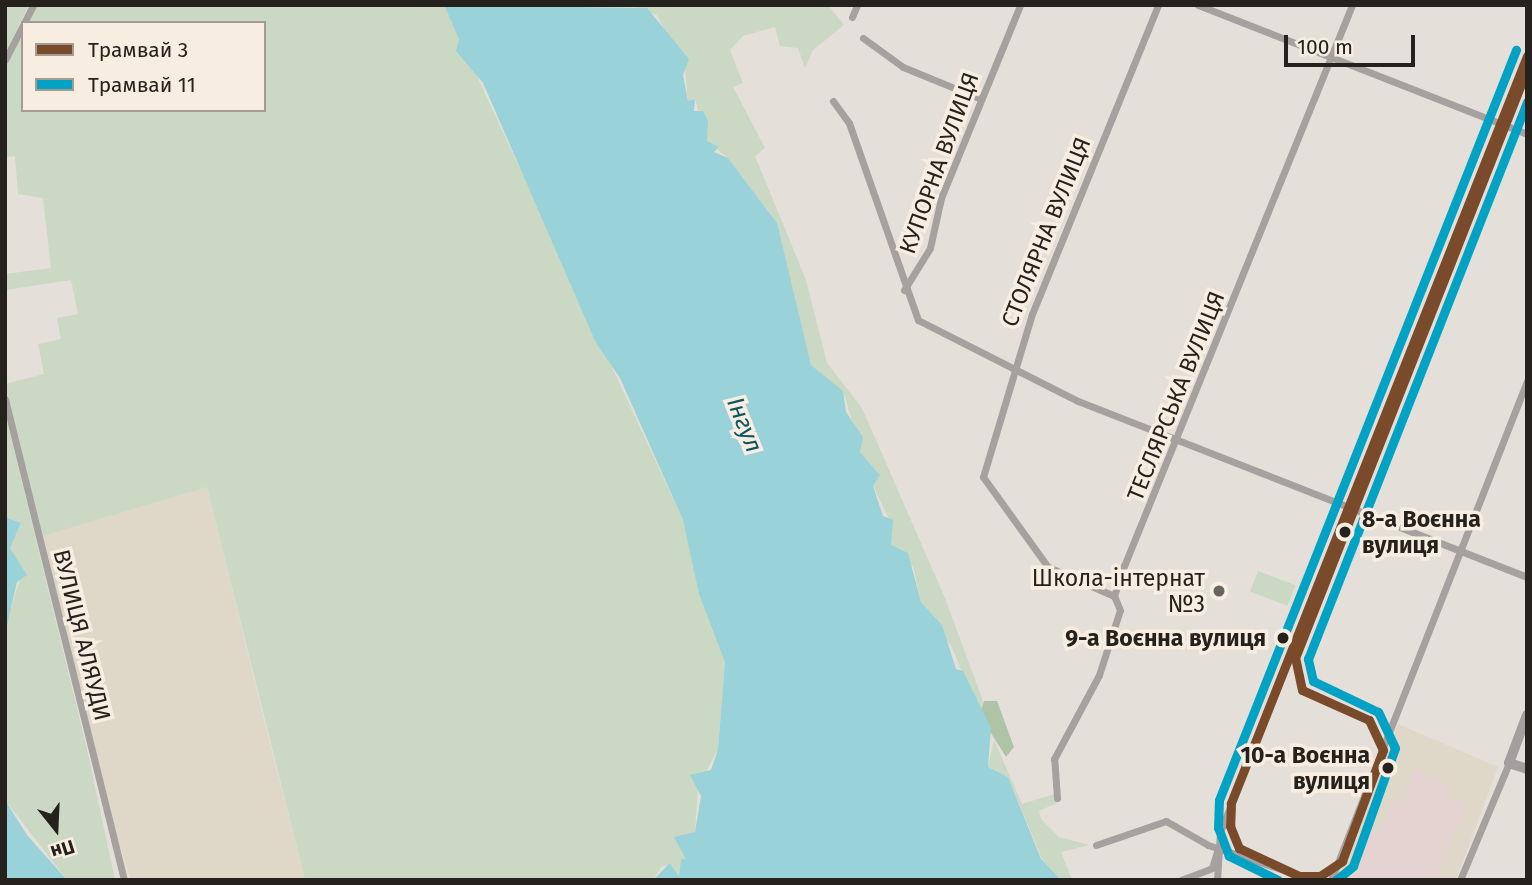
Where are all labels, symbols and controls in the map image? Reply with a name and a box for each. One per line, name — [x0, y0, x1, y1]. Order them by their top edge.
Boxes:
legend — [21, 21, 266, 112]
scale bar — [1287, 21, 1418, 65]
text: 100 m — [1297, 34, 1353, 60]
text: Трамвай 3 — [88, 37, 188, 63]
street label: КУПОРНА ВУЛИЦЯ — [893, 68, 985, 258]
text: Трамвай 11 — [88, 72, 196, 98]
street label: СТОЛЯРНА ВУЛИЦЯ — [995, 133, 1097, 331]
street label: ТЕСЛЯРСЬКА ВУЛИЦЯ — [1121, 287, 1231, 505]
water label: Інгул — [720, 393, 768, 457]
place label: 8-а Воєнна вулиця — [1362, 505, 1481, 559]
marker: 8-а Воєнна вулиця — [1334, 521, 1356, 543]
street label: ВУЛИЦЯ АЛЯУДИ — [47, 547, 117, 723]
place label: Школа-інтернат №3 — [1032, 564, 1205, 618]
marker: Школа-інтернат №3 — [1211, 583, 1227, 599]
place label: 9-а Воєнна вулиця — [1065, 624, 1266, 652]
marker: 9-а Воєнна вулиця — [1272, 627, 1294, 649]
place label: 10-а Воєнна вулиця — [1240, 741, 1370, 795]
marker: 10-а Воєнна вулиця — [1377, 757, 1399, 779]
north arrow — [21, 794, 91, 864]
text: Пн — [48, 835, 78, 864]

